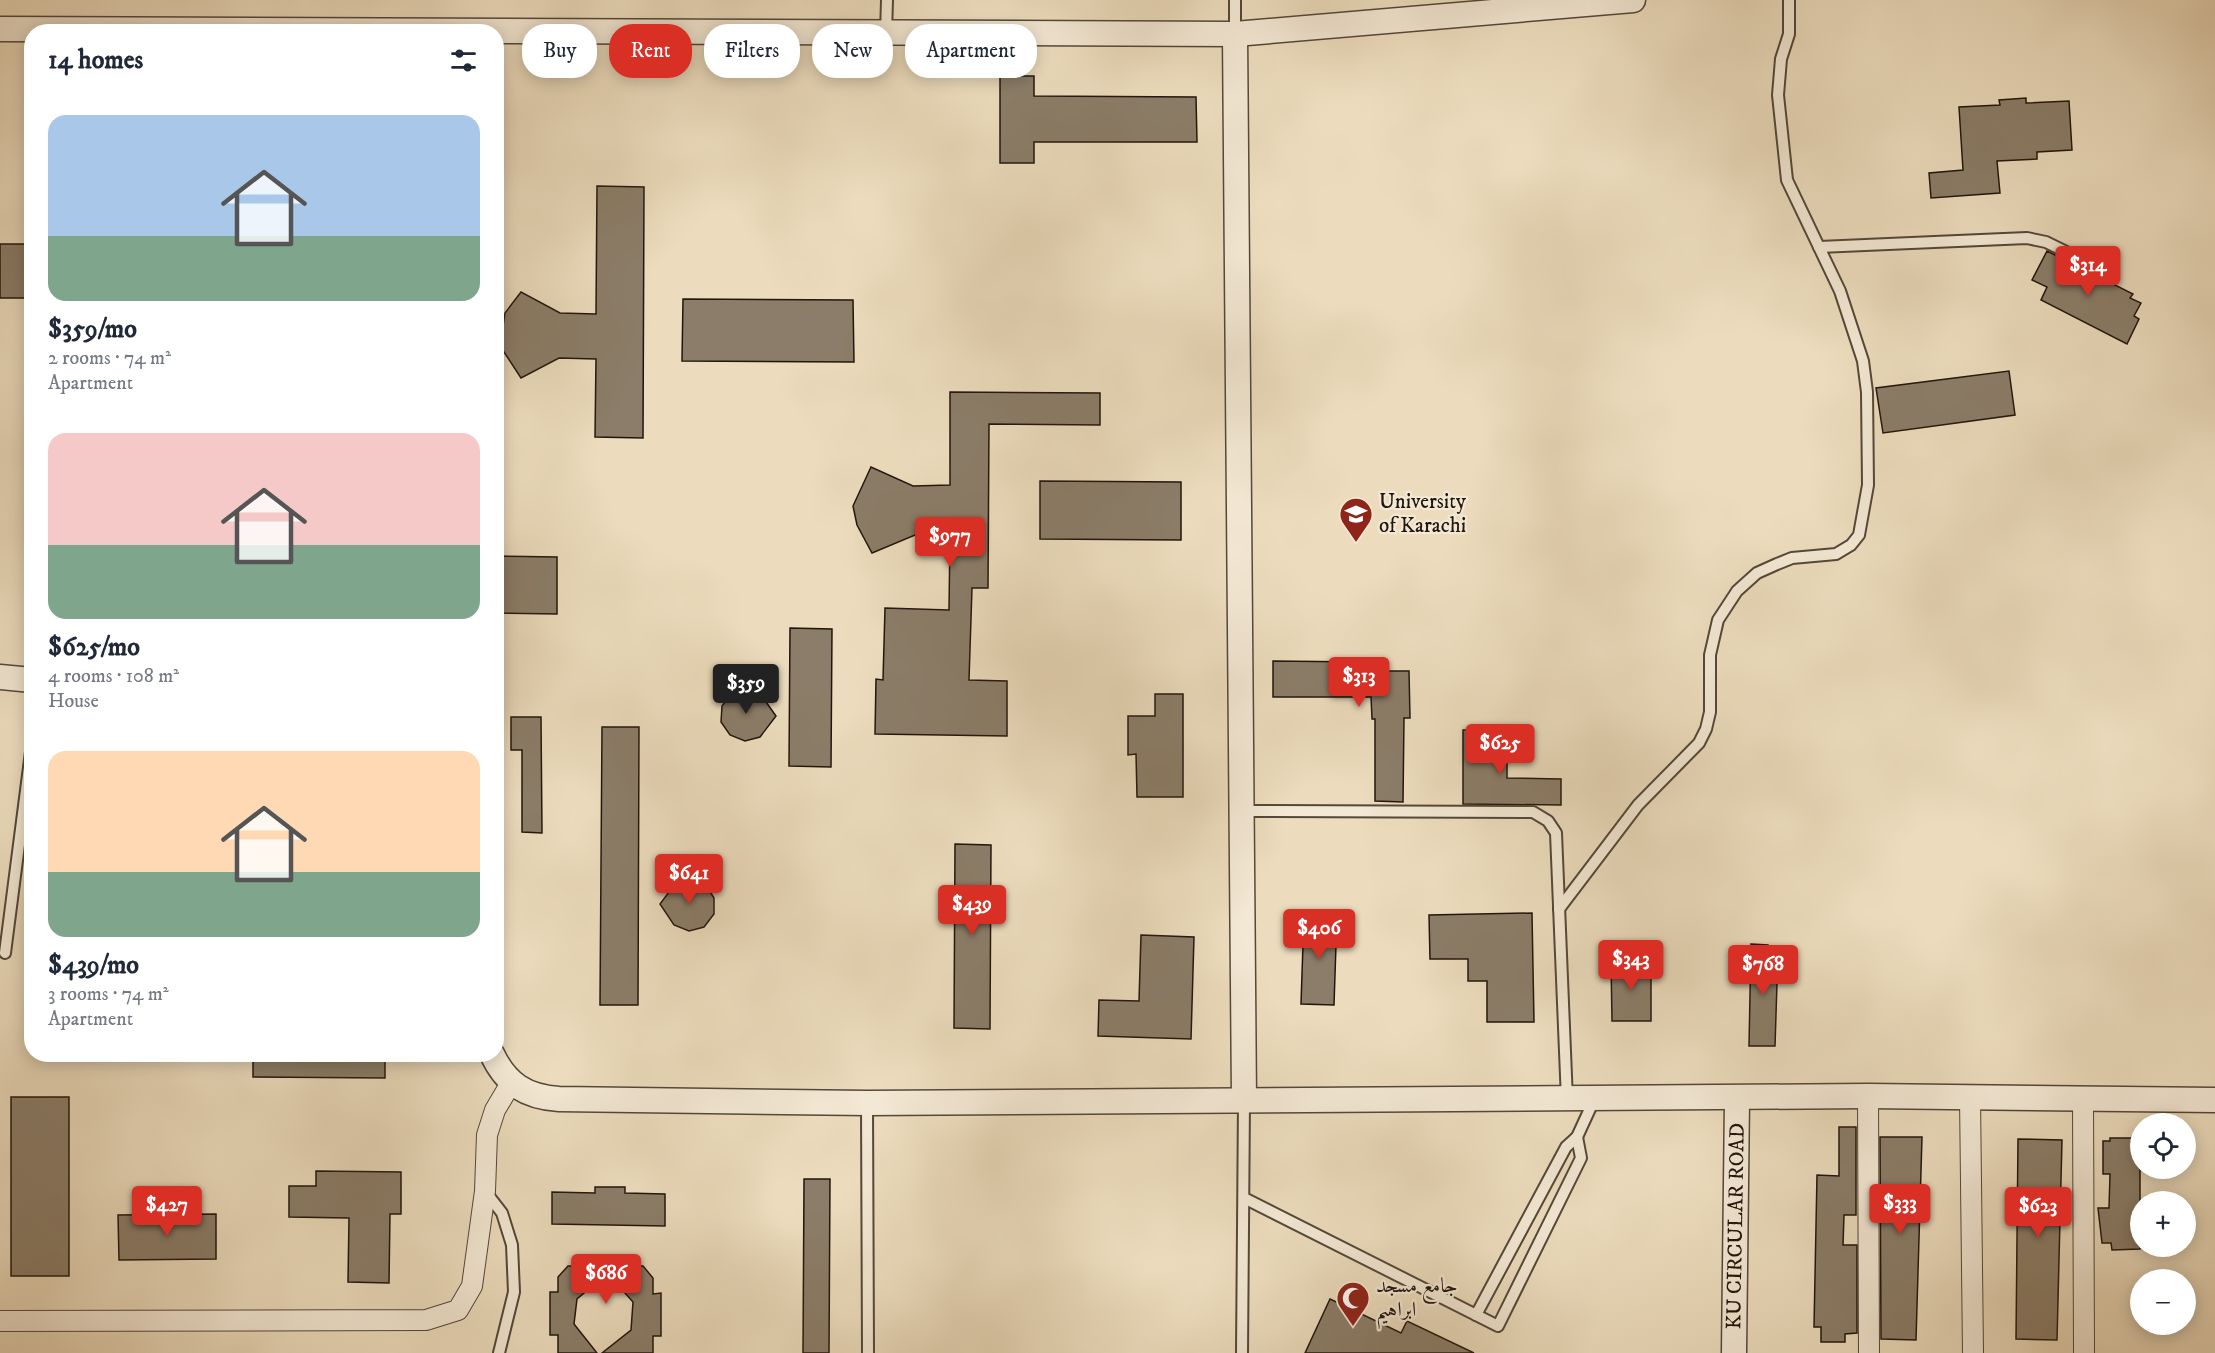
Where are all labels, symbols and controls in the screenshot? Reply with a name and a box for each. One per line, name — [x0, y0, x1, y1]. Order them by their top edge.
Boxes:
chip: Buy — [522, 24, 597, 78]
chip: Rent — [609, 24, 692, 78]
chip: Filters — [704, 24, 800, 78]
chip: New — [812, 24, 893, 78]
chip: Apartment — [905, 24, 1037, 78]
text: 14 homes — [48, 44, 143, 77]
icon: filters — [447, 44, 480, 77]
icon: home — [210, 154, 318, 262]
pin: $314 — [2052, 246, 2124, 297]
text: $314 — [2069, 253, 2107, 278]
text: $359/mo — [48, 313, 137, 346]
text: 2 rooms · 74 m² — [48, 346, 171, 371]
text: Apartment — [48, 371, 133, 396]
icon: home — [210, 472, 318, 580]
place label: University of Karachi — [1379, 489, 1467, 539]
school or university icon: University of Karachi — [1338, 496, 1374, 543]
pin: $977 — [914, 517, 986, 568]
text: $977 — [929, 524, 971, 549]
text: $625/mo — [48, 631, 140, 664]
pin: $313 — [1323, 657, 1395, 708]
text: 4 rooms · 108 m² — [48, 664, 179, 689]
pin: $359 — [710, 664, 782, 715]
text: $313 — [1342, 664, 1376, 689]
text: $359 — [727, 671, 765, 696]
text: House — [48, 689, 99, 714]
pin: $625 — [1464, 724, 1536, 775]
text: $625 — [1480, 731, 1520, 756]
icon: home — [210, 790, 318, 898]
pin: $641 — [653, 854, 725, 905]
text: $641 — [669, 861, 709, 886]
pin: $439 — [936, 885, 1008, 936]
text: $439 — [952, 892, 992, 917]
pin: $406 — [1283, 909, 1355, 960]
text: $406 — [1297, 916, 1341, 941]
pin: $343 — [1595, 940, 1667, 991]
pin: $768 — [1727, 945, 1799, 996]
text: $343 — [1612, 947, 1650, 972]
text: $439/mo — [48, 949, 139, 982]
text: $768 — [1742, 952, 1784, 977]
text: 3 rooms · 74 m² — [48, 982, 169, 1007]
text: Apartment — [48, 1007, 133, 1032]
map controls — [2130, 1113, 2196, 1335]
button: locate — [2130, 1113, 2196, 1179]
street label: KU CIRCULAR ROAD — [1721, 1122, 1751, 1330]
pin: $333 — [1864, 1184, 1936, 1235]
pin: $427 — [131, 1186, 203, 1237]
pin: $623 — [2002, 1187, 2074, 1238]
text: $333 — [1883, 1191, 1917, 1216]
button: + — [2130, 1191, 2196, 1257]
text: $427 — [146, 1193, 188, 1218]
text: $623 — [2019, 1194, 2057, 1219]
pin: $686 — [570, 1254, 642, 1305]
text: $686 — [585, 1261, 627, 1286]
button: − — [2130, 1269, 2196, 1335]
place label: جامع مسجد ابراہیم — [1376, 1273, 1458, 1330]
mosque icon: جامع مسجد ابراہیم — [1335, 1280, 1371, 1327]

